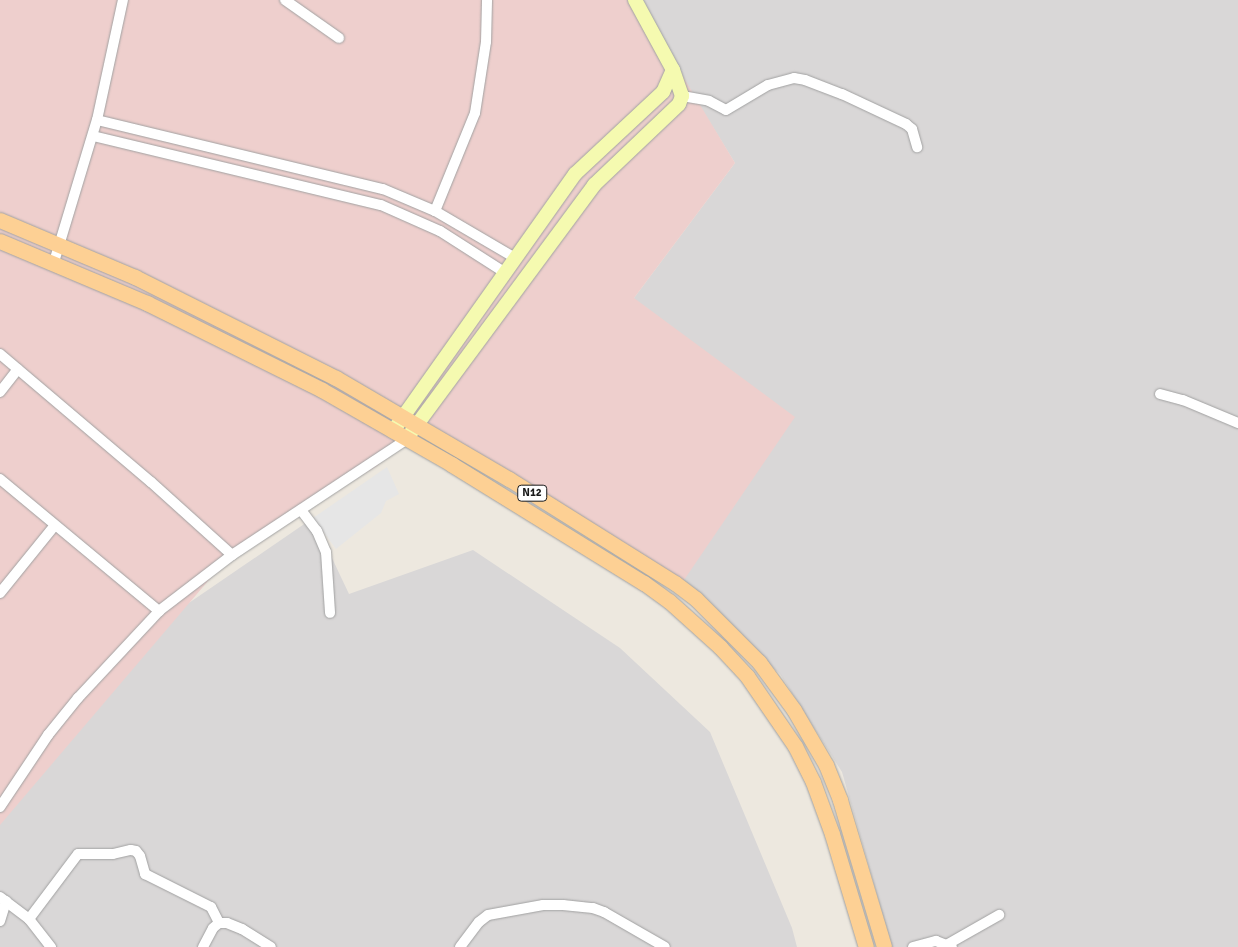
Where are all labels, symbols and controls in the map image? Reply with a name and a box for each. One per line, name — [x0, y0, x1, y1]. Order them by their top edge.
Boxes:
road number: N12 — [517, 484, 547, 502]

